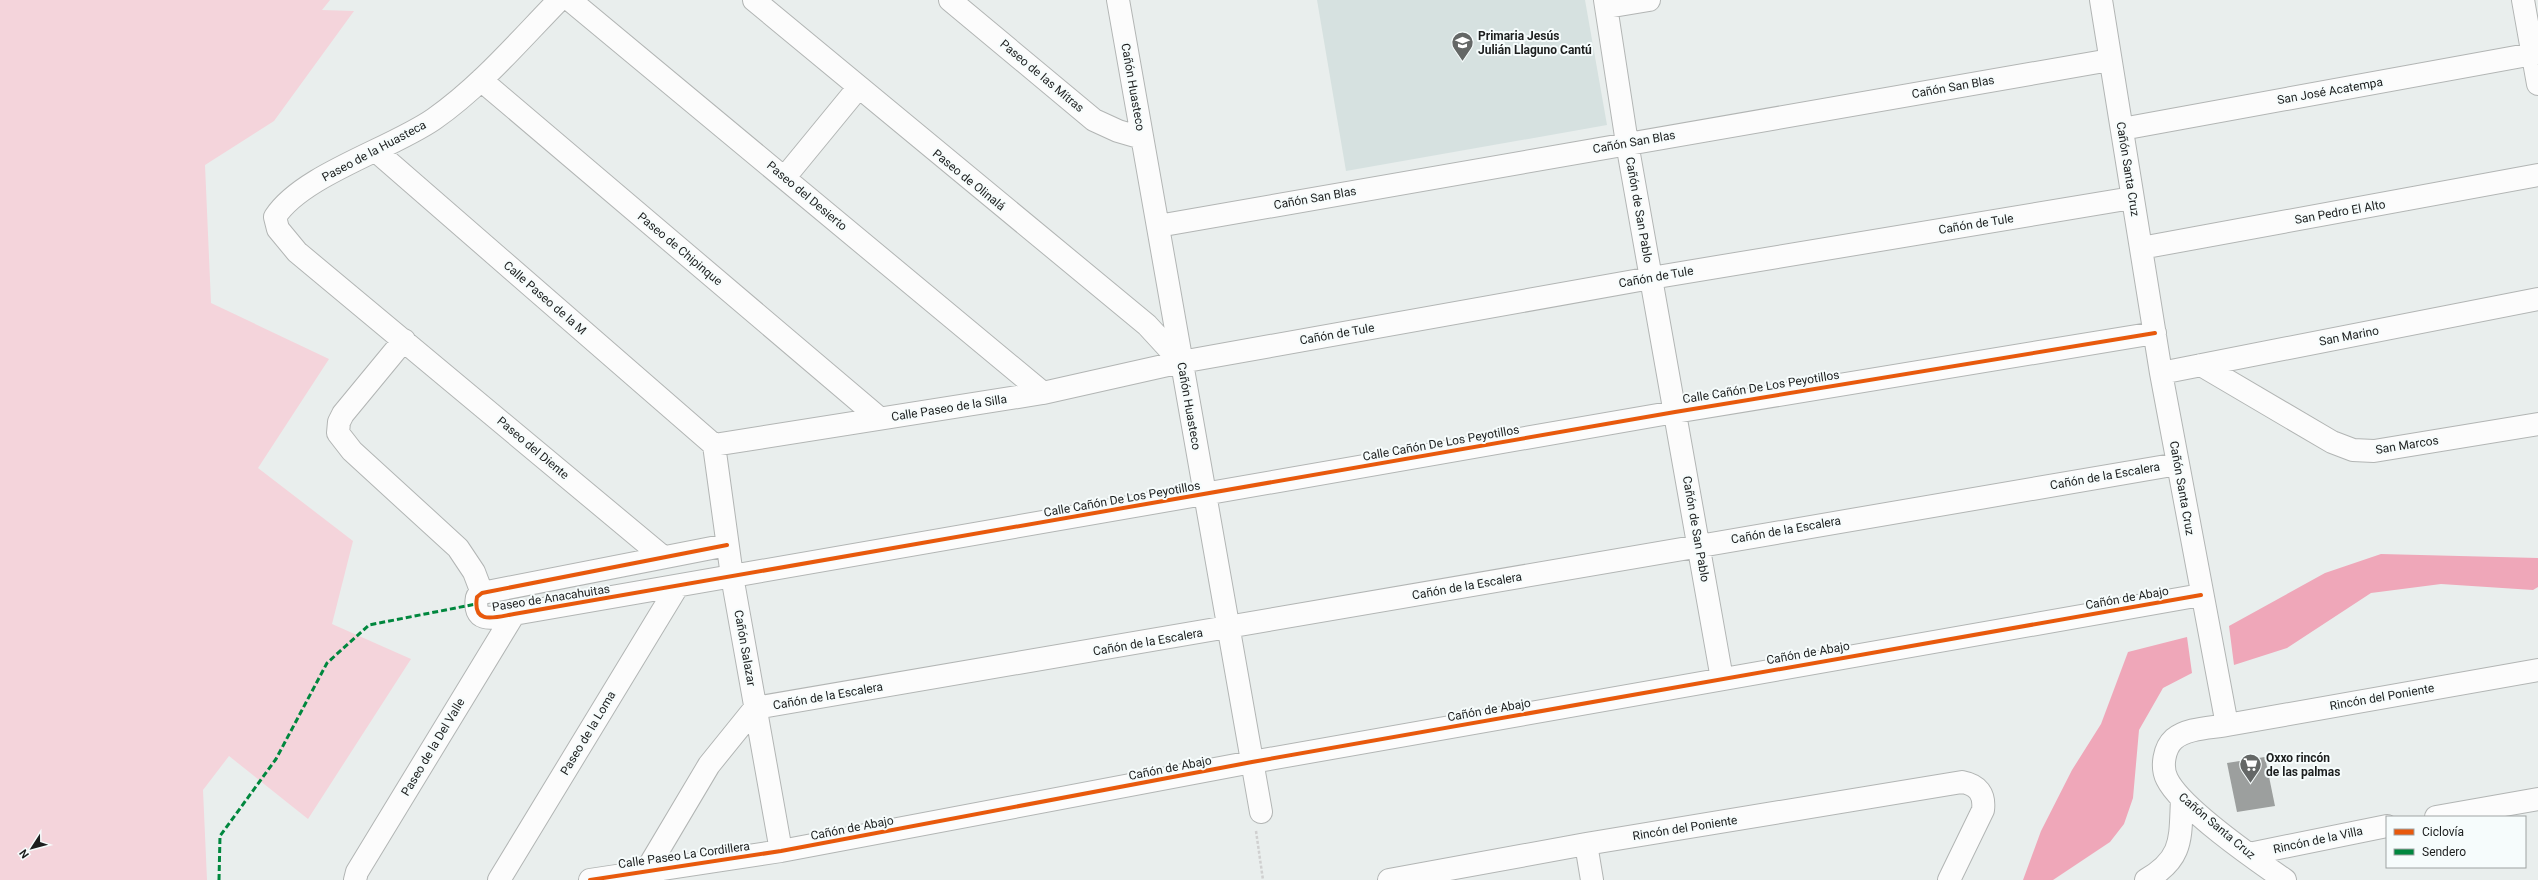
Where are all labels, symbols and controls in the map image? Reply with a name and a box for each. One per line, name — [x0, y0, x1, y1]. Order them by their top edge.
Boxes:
place label: Primaria Jesús Julián Llaguno Cantú — [1478, 29, 1592, 57]
school or university icon: Primaria Jesús Julián Llaguno Cantú — [1449, 30, 1475, 63]
street label: Paseo de las Mitras — [997, 37, 1087, 115]
street label: Cañón Huasteco — [1118, 42, 1148, 132]
street label: Cañón San Blas — [1911, 73, 1995, 101]
street label: San José Acatempa — [2276, 75, 2384, 107]
street label: Paseo de la Huasteca — [320, 118, 428, 184]
street label: Cañón Santa Cruz — [2114, 121, 2142, 217]
street label: Cañón San Blas — [1592, 128, 1676, 156]
street label: Paseo de Olinalá — [930, 146, 1008, 214]
street label: Cañón de San Pablo — [1623, 156, 1655, 264]
street label: Paseo del Desierto — [764, 158, 850, 234]
street label: Cañón San Blas — [1273, 184, 1357, 212]
street label: San Pedro El Alto — [2294, 197, 2387, 227]
street label: Paseo de Chipinque — [635, 210, 725, 288]
street label: Cañón de Tule — [1937, 211, 2015, 237]
street label: Calle Paseo de la M — [501, 258, 589, 338]
street label: Cañón de Tule — [1617, 264, 1695, 290]
street label: Cañón de Tule — [1298, 321, 1376, 347]
street label: San Marino — [2318, 323, 2380, 349]
street label: Cañón Huasteco — [1174, 361, 1204, 451]
street label: Calle Cañón De Los Peyotillos — [1682, 368, 1840, 406]
street label: Calle Paseo de la Silla — [890, 392, 1008, 424]
street label: Paseo del Diente — [494, 414, 572, 482]
street label: Calle Cañón De Los Peyotillos — [1362, 422, 1520, 464]
street label: San Marcos — [2375, 433, 2439, 457]
street label: Cañón Santa Cruz — [2167, 440, 2197, 536]
street label: Cañón de la Escalera — [2049, 459, 2161, 493]
street label: Cañón de San Pablo — [1680, 475, 1712, 583]
street label: Calle Cañón De Los Peyotillos — [1043, 478, 1201, 520]
street label: Cañón de la Escalera — [1730, 513, 1842, 547]
street label: Cañón de la Escalera — [1411, 569, 1523, 603]
street label: Paseo de Anacahuitas — [491, 582, 611, 614]
street label: Cañón de Abajo — [2084, 584, 2170, 612]
street label: Cañón Salazar — [731, 609, 759, 687]
street label: Cañón de la Escalera — [1092, 625, 1204, 659]
street label: Cañón de Abajo — [1765, 639, 1851, 667]
street label: Cañón de la Escalera — [772, 679, 884, 713]
street label: Rincón del Poniente — [2329, 681, 2435, 713]
street label: Paseo de la Loma — [557, 689, 619, 777]
street label: Paseo de la Del Valle — [398, 696, 468, 798]
street label: Cañón de Abajo — [1446, 696, 1532, 724]
place label: Oxxo rincón de las palmas — [2266, 751, 2340, 779]
supermarket icon: Oxxo rincón de las palmas — [2238, 752, 2264, 785]
street label: Cañón de Abajo — [1127, 753, 1213, 783]
street label: Cañón Santa Cruz — [2176, 790, 2258, 862]
street label: Cañón de Abajo — [809, 813, 895, 843]
street label: Rincón del Poniente — [1632, 813, 1738, 843]
legend — [2386, 816, 2526, 868]
street label: Rincón de la Villa — [2272, 824, 2364, 856]
text: Ciclovía — [2422, 825, 2464, 839]
north arrow — [12, 828, 52, 868]
street label: Calle Paseo La Cordillera — [617, 839, 751, 871]
text: Sendero — [2422, 845, 2466, 859]
text: N — [17, 846, 32, 861]

